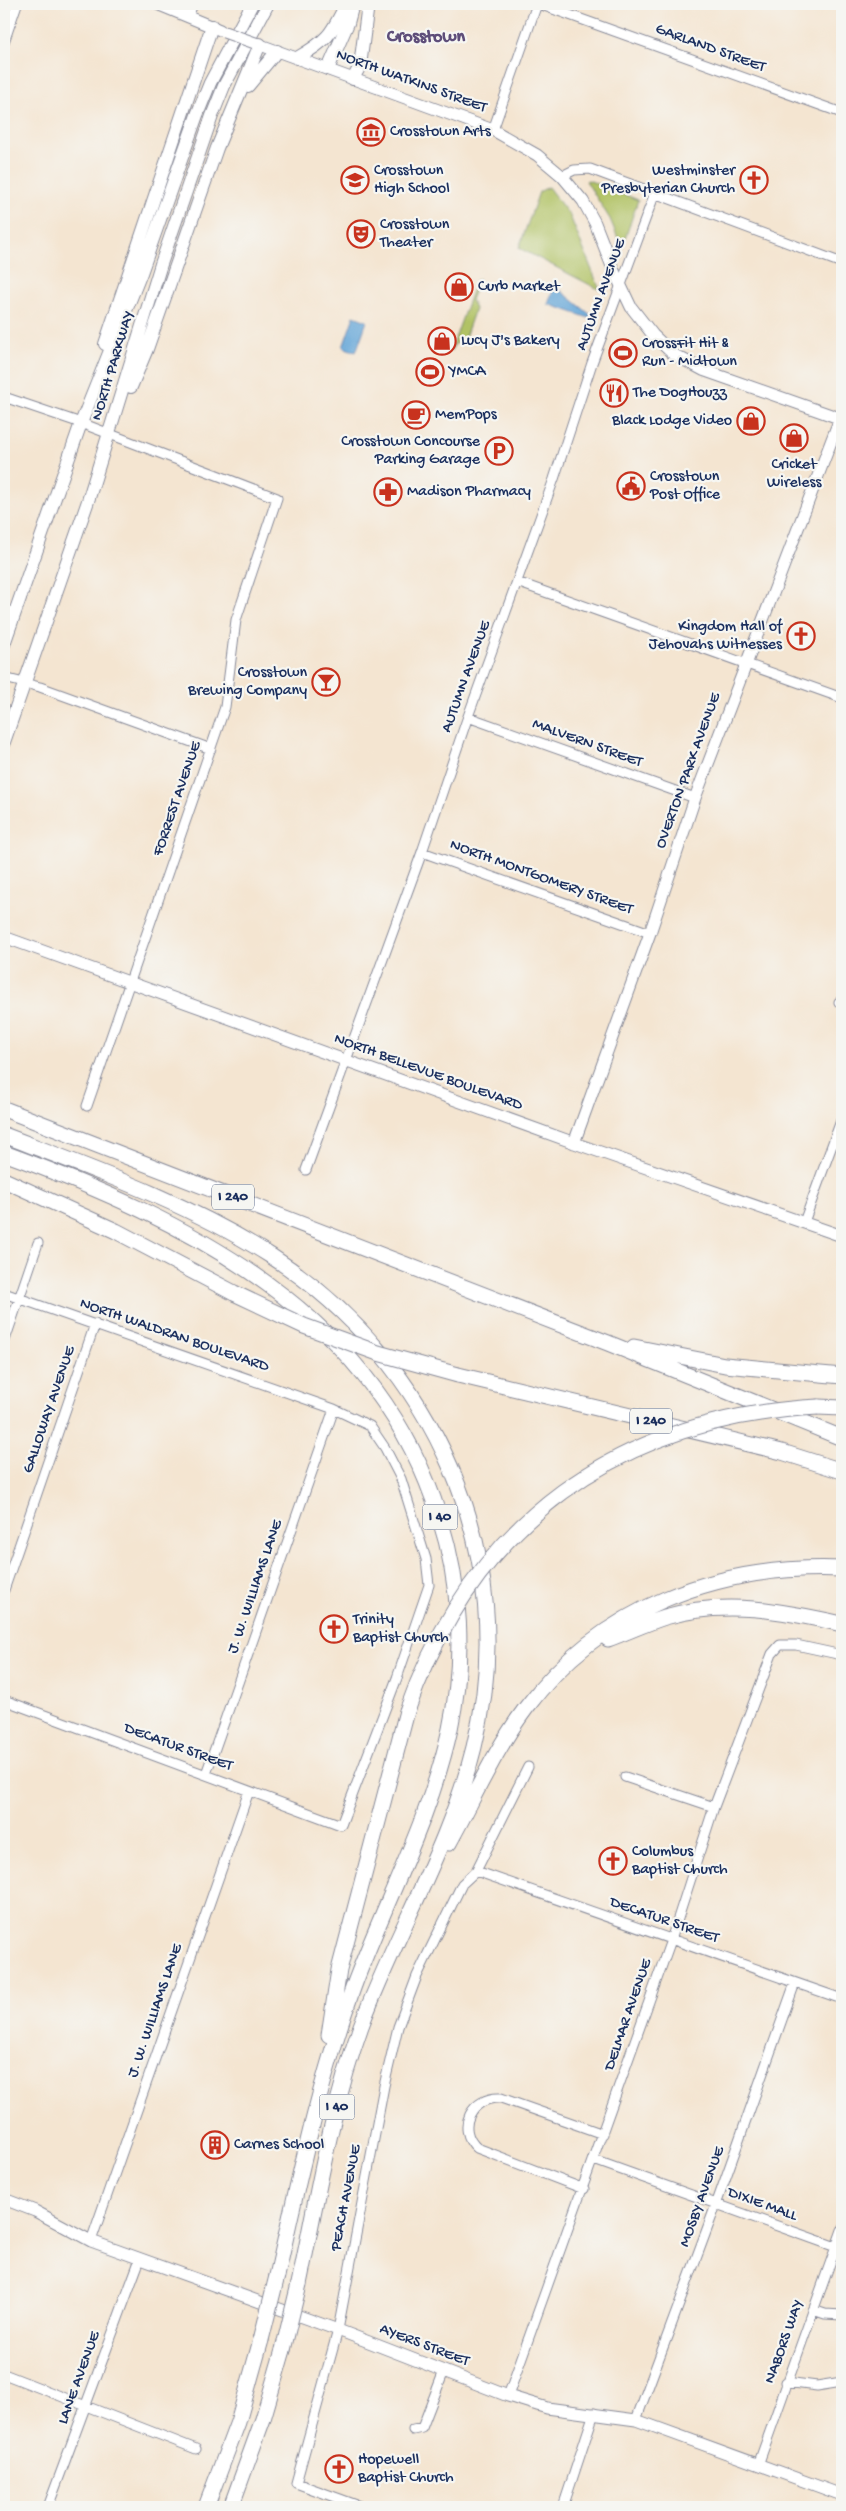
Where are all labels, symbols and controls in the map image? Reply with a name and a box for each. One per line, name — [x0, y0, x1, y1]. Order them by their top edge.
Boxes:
street label: GARLAND STREET — [652, 20, 769, 78]
district label: Crosstown — [386, 27, 465, 48]
street label: NORTH WATKINS STREET — [333, 46, 490, 118]
museum icon: Crosstown Arts — [356, 117, 386, 147]
place label: Crosstown Arts — [390, 123, 492, 142]
place label: Crosstown High School — [374, 162, 450, 199]
place label: Westminster Presbyterian Church — [600, 162, 736, 199]
school or university icon: Crosstown High School — [340, 165, 370, 195]
church icon: Westminster Presbyterian Church — [739, 165, 769, 195]
place label: Crosstown Theater — [379, 216, 450, 253]
theatre icon: Crosstown Theater — [346, 219, 376, 249]
street label: AUTUMN AVENUE — [573, 236, 631, 353]
shop icon: Curb Market — [444, 272, 474, 302]
place label: Curb Market — [478, 278, 561, 297]
street label: NORTH PARKWAY — [88, 309, 140, 423]
shop icon: Lucy J's Bakery — [427, 326, 457, 356]
place label: Lucy J's Bakery — [461, 332, 560, 351]
place label: CrossFit Hit & Run - Midtown — [642, 335, 737, 372]
sports icon: CrossFit Hit & Run - Midtown — [608, 338, 638, 368]
sports icon: YMCA — [415, 357, 445, 387]
place label: YMCA — [447, 363, 487, 382]
restaurant icon: The DogHouzz — [599, 378, 629, 408]
place label: The DogHouzz — [632, 384, 728, 403]
cafe icon: MemPops — [401, 400, 431, 430]
place label: MemPops — [435, 406, 498, 425]
shop icon: Black Lodge Video — [736, 406, 766, 436]
place label: Black Lodge Video — [611, 412, 732, 431]
shop icon: Cricket Wireless — [779, 423, 809, 453]
place label: Crosstown Concourse Parking Garage — [341, 433, 481, 470]
parking icon: Crosstown Concourse Parking Garage — [484, 436, 514, 466]
place label: Cricket Wireless — [767, 456, 822, 493]
place label: Crosstown Post Office — [649, 468, 721, 505]
public building icon: Crosstown Post Office — [616, 471, 646, 501]
pharmacy icon: Madison Pharmacy — [373, 477, 403, 507]
place label: Madison Pharmacy — [407, 483, 531, 502]
street label: AUTUMN AVENUE — [438, 618, 496, 735]
place label: Kingdom Hall of Jehovahs Witnesses — [649, 618, 783, 655]
church icon: Kingdom Hall of Jehovahs Witnesses — [786, 621, 816, 651]
place label: Crosstown Brewing Company — [187, 664, 307, 701]
bar icon: Crosstown Brewing Company — [311, 667, 341, 697]
street label: OVERTON PARK AVENUE — [652, 690, 726, 851]
street label: MALVERN STREET — [529, 715, 646, 773]
street label: FORREST AVENUE — [149, 738, 207, 860]
street label: NORTH MONTGOMERY STREET — [447, 836, 636, 920]
street label: NORTH BELLEVUE BOULEVARD — [331, 1030, 525, 1116]
road number: I 240 — [212, 1184, 254, 1210]
street label: NORTH WALDRAN BOULEVARD — [77, 1295, 272, 1378]
street label: GALLOWAY AVENUE — [19, 1343, 81, 1476]
road number: I 240 — [630, 1408, 672, 1434]
road number: I 40 — [422, 1504, 458, 1530]
street label: J. W. WILLIAMS LANE — [224, 1517, 288, 1656]
place label: Trinity Baptist Church — [352, 1611, 449, 1648]
church icon: Trinity Baptist Church — [319, 1614, 349, 1644]
street label: DECATUR STREET — [120, 1719, 236, 1777]
place label: Columbus Baptist Church — [631, 1843, 728, 1880]
church icon: Columbus Baptist Church — [598, 1846, 628, 1876]
street label: DECATUR STREET — [606, 1893, 722, 1949]
street label: J. W. WILLIAMS LANE — [124, 1941, 188, 2080]
street label: DELMAR AVENUE — [601, 1956, 657, 2074]
road number: I 40 — [320, 2094, 354, 2120]
building icon: Carnes School — [200, 2130, 230, 2160]
place label: Carnes School — [234, 2136, 324, 2155]
street label: PEACH AVENUE — [327, 2142, 367, 2254]
street label: MOSBY AVENUE — [676, 2143, 730, 2250]
street label: DIXIE MALL — [724, 2183, 800, 2227]
street label: NABORS WAY — [761, 2298, 809, 2386]
street label: AYERS STREET — [376, 2320, 472, 2372]
street label: LANE AVENUE — [54, 2328, 106, 2427]
place label: Hopewell Baptist Church — [357, 2451, 454, 2488]
church icon: Hopewell Baptist Church — [324, 2454, 354, 2484]

